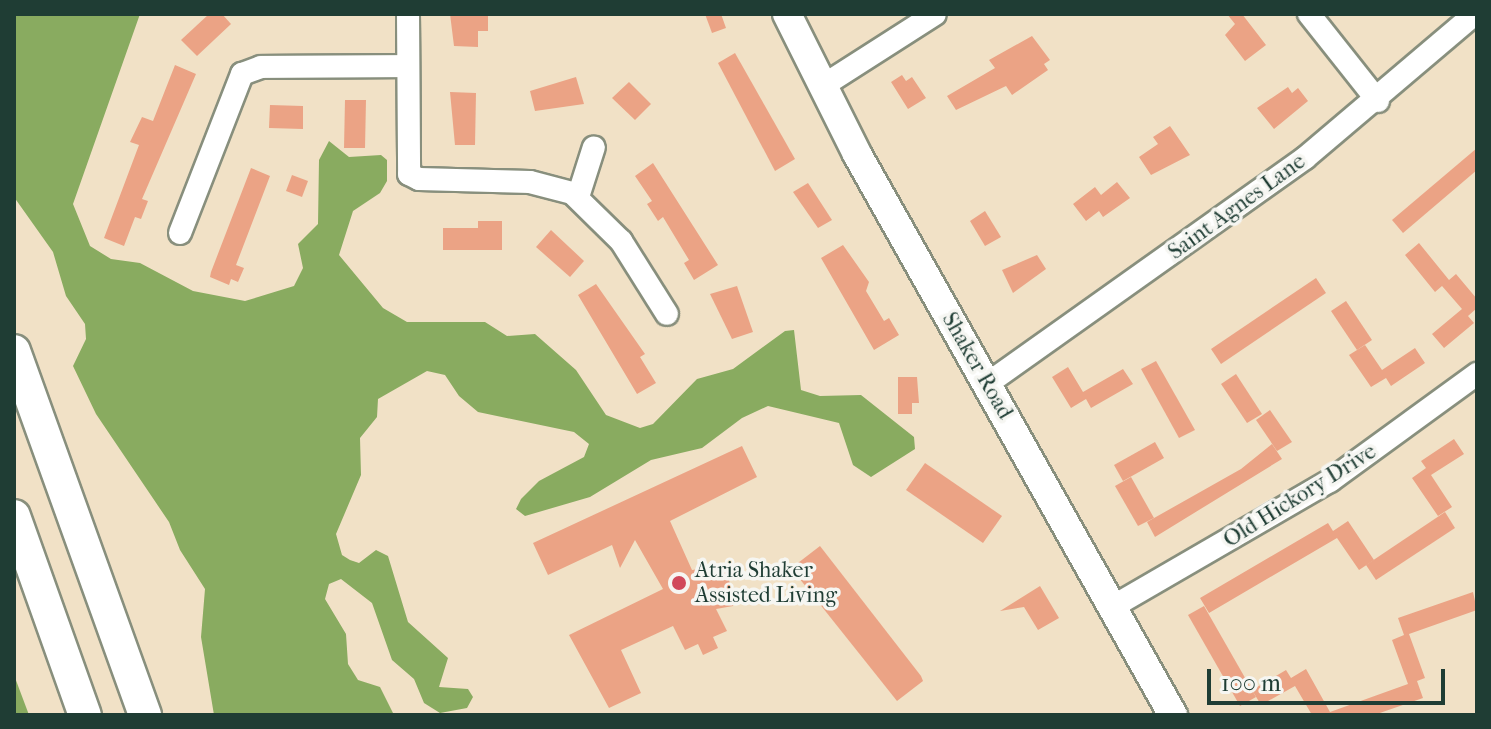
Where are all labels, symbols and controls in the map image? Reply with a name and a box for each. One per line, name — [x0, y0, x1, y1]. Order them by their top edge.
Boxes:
street label: Saint Agnes Lane — [1163, 148, 1311, 266]
street label: Shaker Road — [936, 308, 1018, 424]
street label: Old Hickory Drive — [1219, 438, 1381, 554]
place label: Atria Shaker Assisted Living — [695, 557, 837, 608]
marker: Atria Shaker Assisted Living — [670, 574, 688, 592]
scale bar — [1211, 653, 1449, 703]
text: 100 m — [1221, 669, 1281, 697]

